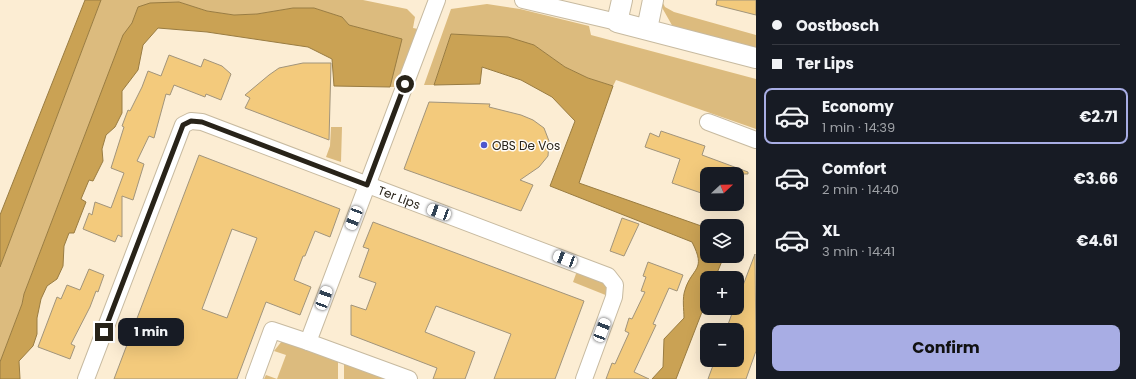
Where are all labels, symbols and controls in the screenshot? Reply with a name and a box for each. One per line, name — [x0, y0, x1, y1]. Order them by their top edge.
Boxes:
text: Oostbosch — [796, 15, 879, 36]
text: Ter Lips — [796, 53, 854, 74]
route start — [396, 75, 414, 93]
text: Economy — [822, 96, 894, 117]
icon: car — [774, 98, 810, 134]
text: €2.71 — [1080, 106, 1118, 127]
text: 1 min · 14:39 — [822, 118, 895, 137]
place label: OBS De Vos — [492, 137, 560, 154]
marker: OBS De Vos — [479, 140, 489, 150]
text: Comfort — [822, 158, 886, 179]
icon: car — [774, 160, 810, 196]
north arrow — [700, 167, 744, 211]
map controls — [700, 167, 744, 367]
text: €3.66 — [1074, 168, 1118, 189]
text: 2 min · 14:40 — [822, 180, 899, 199]
street label: Ter Lips — [376, 181, 423, 213]
car — [426, 202, 452, 222]
car — [344, 205, 364, 231]
button: layers — [700, 219, 744, 263]
text: XL — [822, 220, 840, 241]
icon: car — [774, 222, 810, 258]
text: €4.61 — [1076, 230, 1118, 251]
text: 3 min · 14:41 — [822, 242, 895, 261]
car — [552, 249, 578, 269]
button: + — [700, 271, 744, 315]
car — [314, 285, 334, 311]
car — [592, 317, 612, 343]
callout: 1 min — [118, 318, 184, 346]
text: 1 min — [134, 322, 168, 341]
route end — [95, 323, 113, 341]
button: − — [700, 323, 744, 367]
button: Confirm — [772, 325, 1120, 371]

